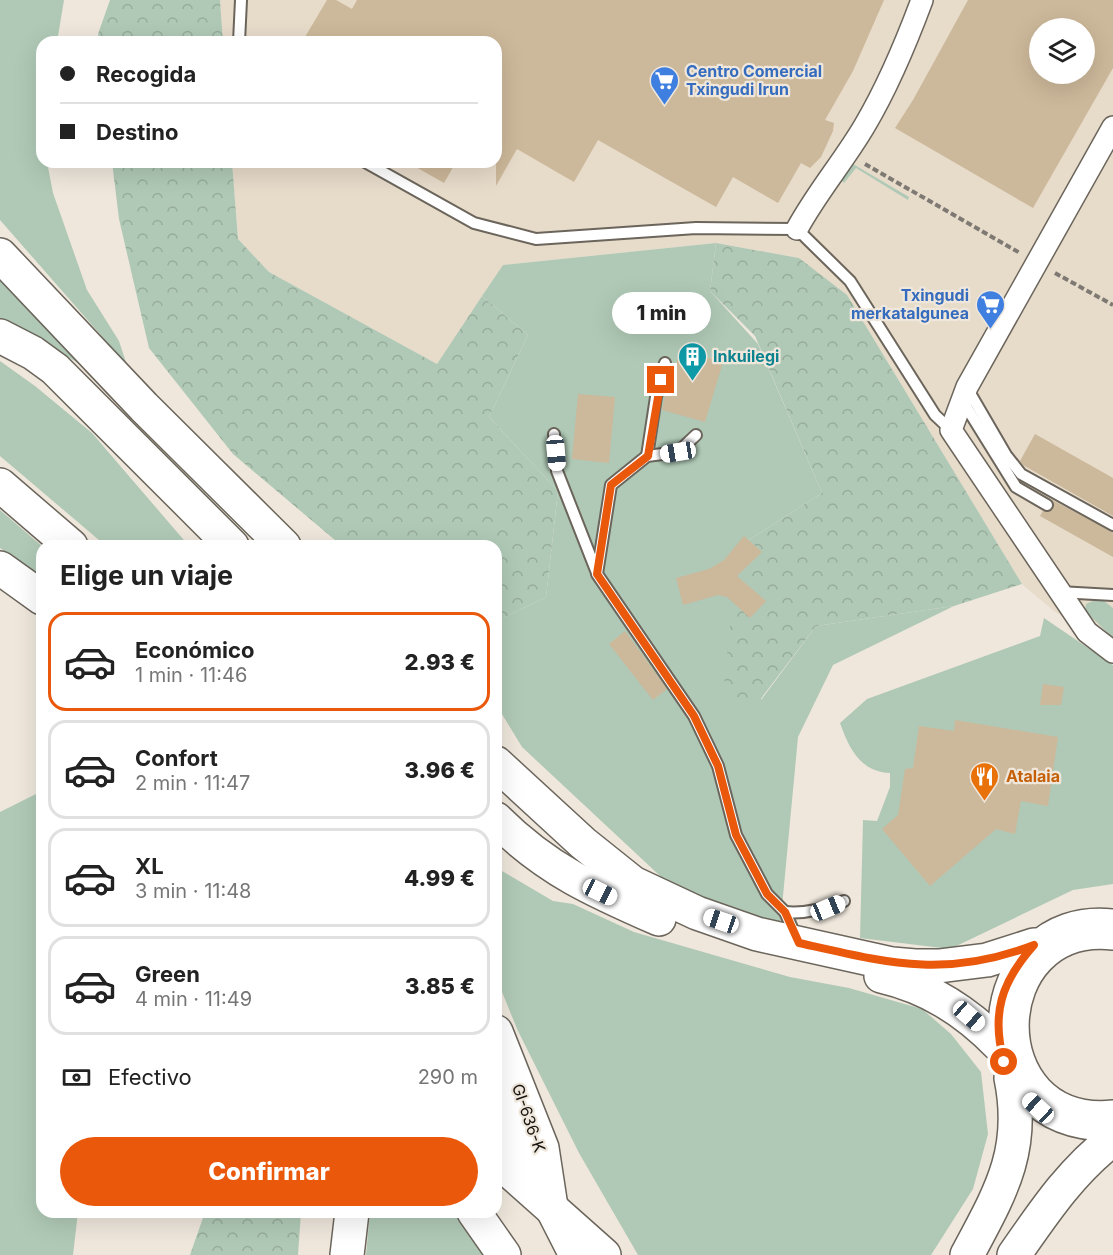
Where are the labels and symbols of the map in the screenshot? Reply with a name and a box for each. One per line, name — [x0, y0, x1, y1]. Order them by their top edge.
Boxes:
place label: Centro Comercial Txingudi Irun — [686, 61, 822, 99]
supermarket icon: Centro Comercial Txingudi Irun — [649, 64, 681, 106]
place label: Txingudi merkatalgunea — [851, 285, 969, 323]
supermarket icon: Txingudi merkatalgunea — [974, 288, 1006, 330]
callout: 1 min — [612, 293, 710, 335]
building icon: Inkuilegi — [676, 340, 708, 382]
place label: Inkuilegi — [713, 346, 779, 366]
route end — [647, 366, 674, 393]
car — [545, 434, 567, 472]
car — [659, 440, 697, 464]
restaurant icon: Atalaia — [969, 760, 1001, 802]
place label: Atalaia — [1006, 766, 1060, 786]
car — [580, 876, 620, 908]
car — [808, 893, 848, 923]
car — [701, 907, 741, 935]
car — [950, 997, 988, 1035]
route start — [990, 1048, 1017, 1075]
street label: GI-636-K — [508, 1081, 550, 1155]
car — [1019, 1089, 1057, 1127]

